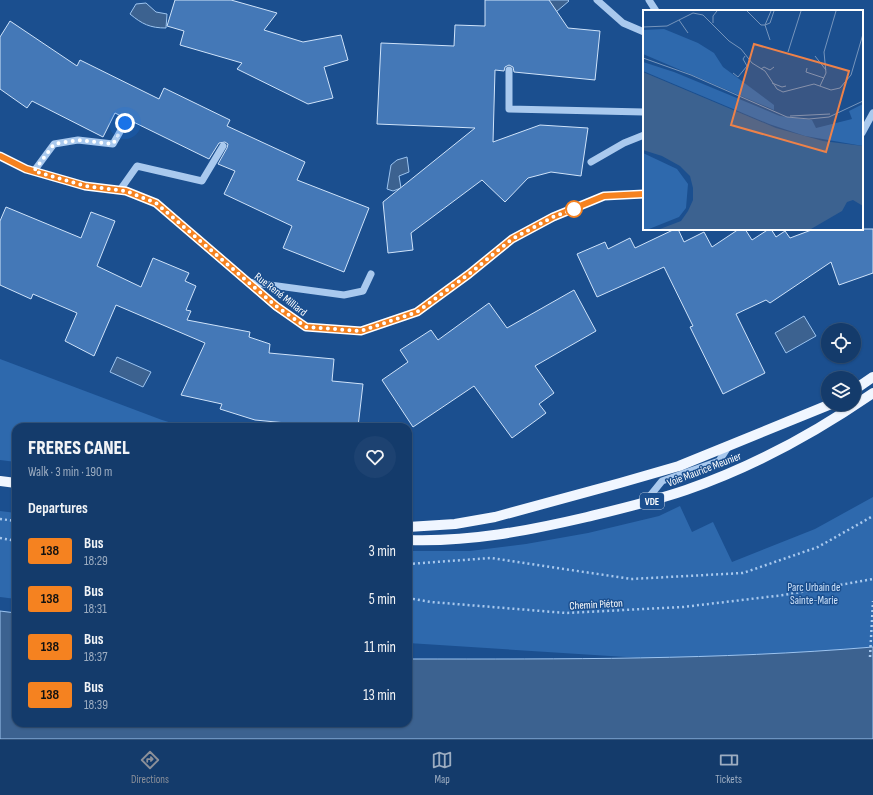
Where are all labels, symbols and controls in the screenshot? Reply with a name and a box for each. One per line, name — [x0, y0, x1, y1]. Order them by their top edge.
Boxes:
inset map — [643, 10, 863, 230]
your location — [115, 113, 135, 133]
unlabelled marker — [565, 200, 583, 218]
street label: Rue René Milliard — [252, 270, 310, 319]
map controls — [821, 323, 861, 411]
button: locate — [821, 323, 861, 363]
button: layers — [821, 371, 861, 411]
button: heart — [354, 436, 396, 478]
text: FRERES CANEL — [28, 437, 130, 460]
street label: Voie Maurice Meunier — [665, 449, 743, 490]
text: Walk · 3 min · 190 m — [28, 464, 112, 480]
road number: VDE — [640, 493, 664, 509]
text: Departures — [28, 499, 88, 518]
text: Bus — [84, 534, 103, 553]
text: 138 — [41, 542, 59, 559]
text: 3 min — [368, 542, 396, 561]
text: 18:29 — [84, 553, 108, 569]
park label: Parc Urbain de Sainte-Marie — [788, 581, 840, 607]
text: Bus — [84, 582, 103, 601]
text: 138 — [41, 590, 59, 607]
text: 5 min — [369, 590, 396, 609]
street label: Chemin Piéton — [569, 597, 623, 612]
text: 18:31 — [84, 601, 107, 617]
text: Bus — [84, 630, 103, 649]
text: 138 — [41, 638, 59, 655]
text: 11 min — [364, 638, 396, 657]
text: 18:37 — [84, 649, 107, 665]
text: Bus — [84, 678, 103, 697]
text: 138 — [41, 686, 59, 703]
text: 13 min — [363, 686, 396, 705]
text: 18:39 — [84, 697, 108, 713]
tab: Directions — [131, 749, 169, 786]
tab: Map — [431, 749, 453, 786]
tab: Tickets — [715, 749, 742, 786]

